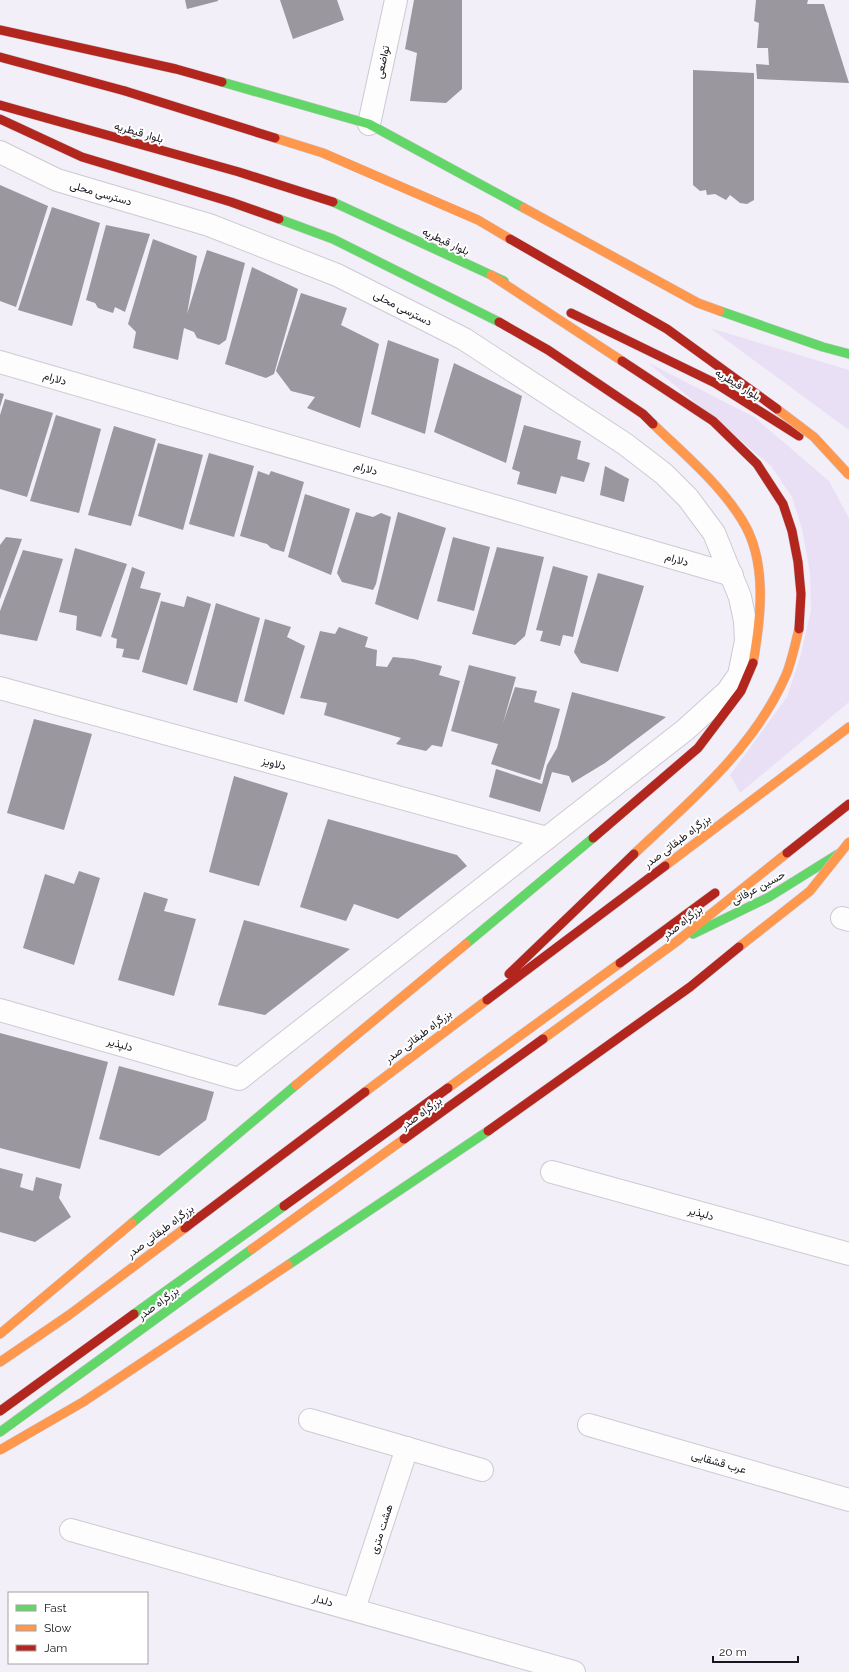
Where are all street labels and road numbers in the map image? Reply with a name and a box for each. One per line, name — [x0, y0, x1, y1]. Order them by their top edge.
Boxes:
street label: تواضعی — [373, 44, 392, 80]
street label: بلوار قیطریه — [113, 119, 165, 146]
street label: دسترسی محلی — [68, 178, 133, 209]
street label: بلوار قیطریه — [420, 225, 471, 258]
street label: دسترسی محلی — [371, 288, 434, 329]
street label: بلوار قیطریه — [713, 366, 763, 403]
street label: دلارام — [41, 369, 68, 389]
street label: دلارام — [352, 459, 379, 479]
street label: دلارام — [663, 550, 690, 570]
street label: دلاویز — [259, 754, 287, 773]
street label: بزرگراه طبقاتی صدر — [640, 812, 713, 871]
street label: حسین عرفاتی — [729, 868, 788, 907]
street label: بزرگراه صدر — [659, 903, 705, 943]
street label: بزرگراه طبقاتی صدر — [381, 1007, 454, 1066]
street label: دلپذیر — [104, 1034, 134, 1055]
street label: بزرگراه صدر — [397, 1094, 444, 1133]
street label: بزرگراه طبقاتی صدر — [123, 1202, 196, 1261]
street label: دلپذیر — [685, 1204, 715, 1224]
street label: بزرگراه صدر — [134, 1284, 181, 1323]
street label: عرب قشقایی — [690, 1448, 748, 1477]
street label: هشت متری — [367, 1502, 396, 1556]
street label: دلدار — [310, 1591, 335, 1610]

